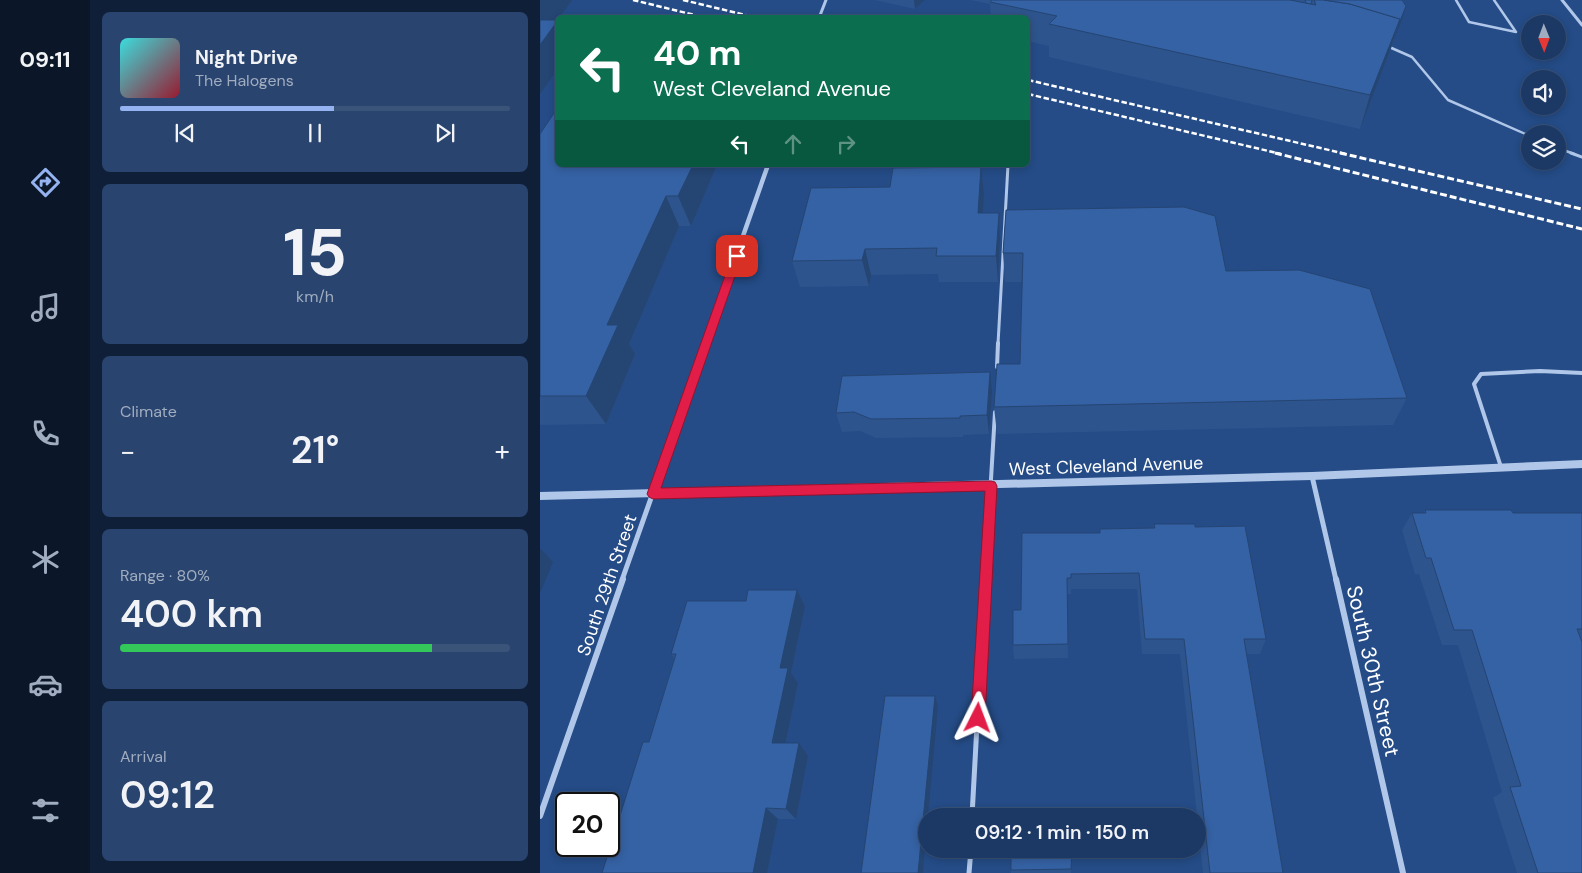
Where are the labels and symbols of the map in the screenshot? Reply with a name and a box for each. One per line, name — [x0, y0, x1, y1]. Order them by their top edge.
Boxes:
north arrow — [1521, 15, 1566, 60]
pin — [716, 235, 758, 277]
street label: West Cleveland Avenue — [1008, 451, 1204, 481]
street label: South 29th Street — [572, 511, 642, 659]
street label: South 30th Street — [1340, 583, 1406, 759]
position arrow — [951, 691, 1003, 743]
speed limit sign: 20 — [555, 792, 620, 857]

